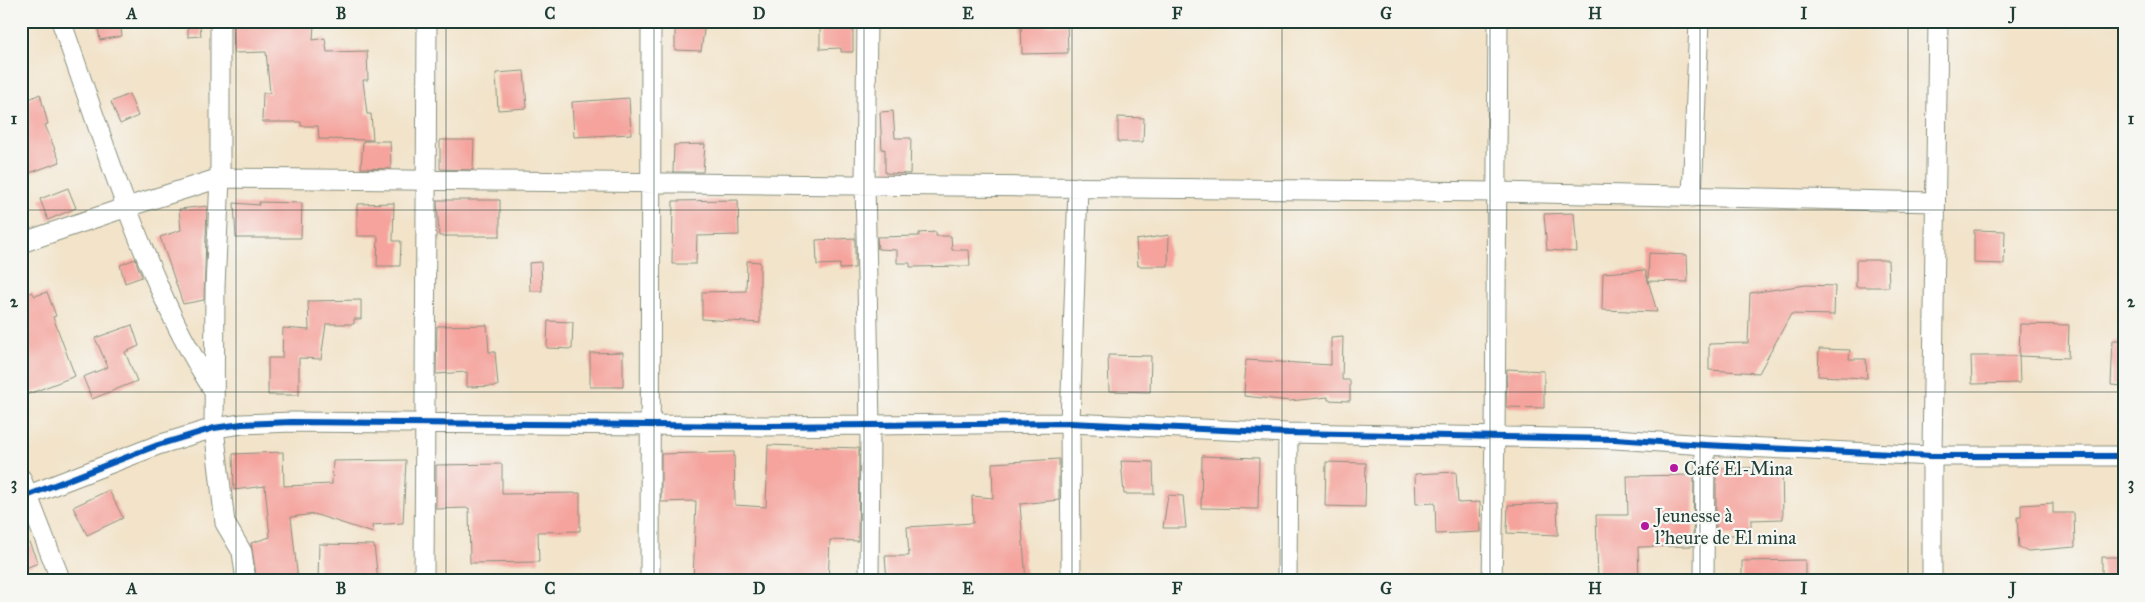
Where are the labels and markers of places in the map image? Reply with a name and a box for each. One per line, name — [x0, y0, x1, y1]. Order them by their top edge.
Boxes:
place label: Café El-Mina — [1684, 457, 1794, 480]
marker: Café El-Mina — [1668, 462, 1680, 474]
place label: Jeunesse à l'heure de El mina — [1653, 504, 1797, 549]
marker: Jeunesse à l'heure de El mina — [1639, 520, 1651, 532]

